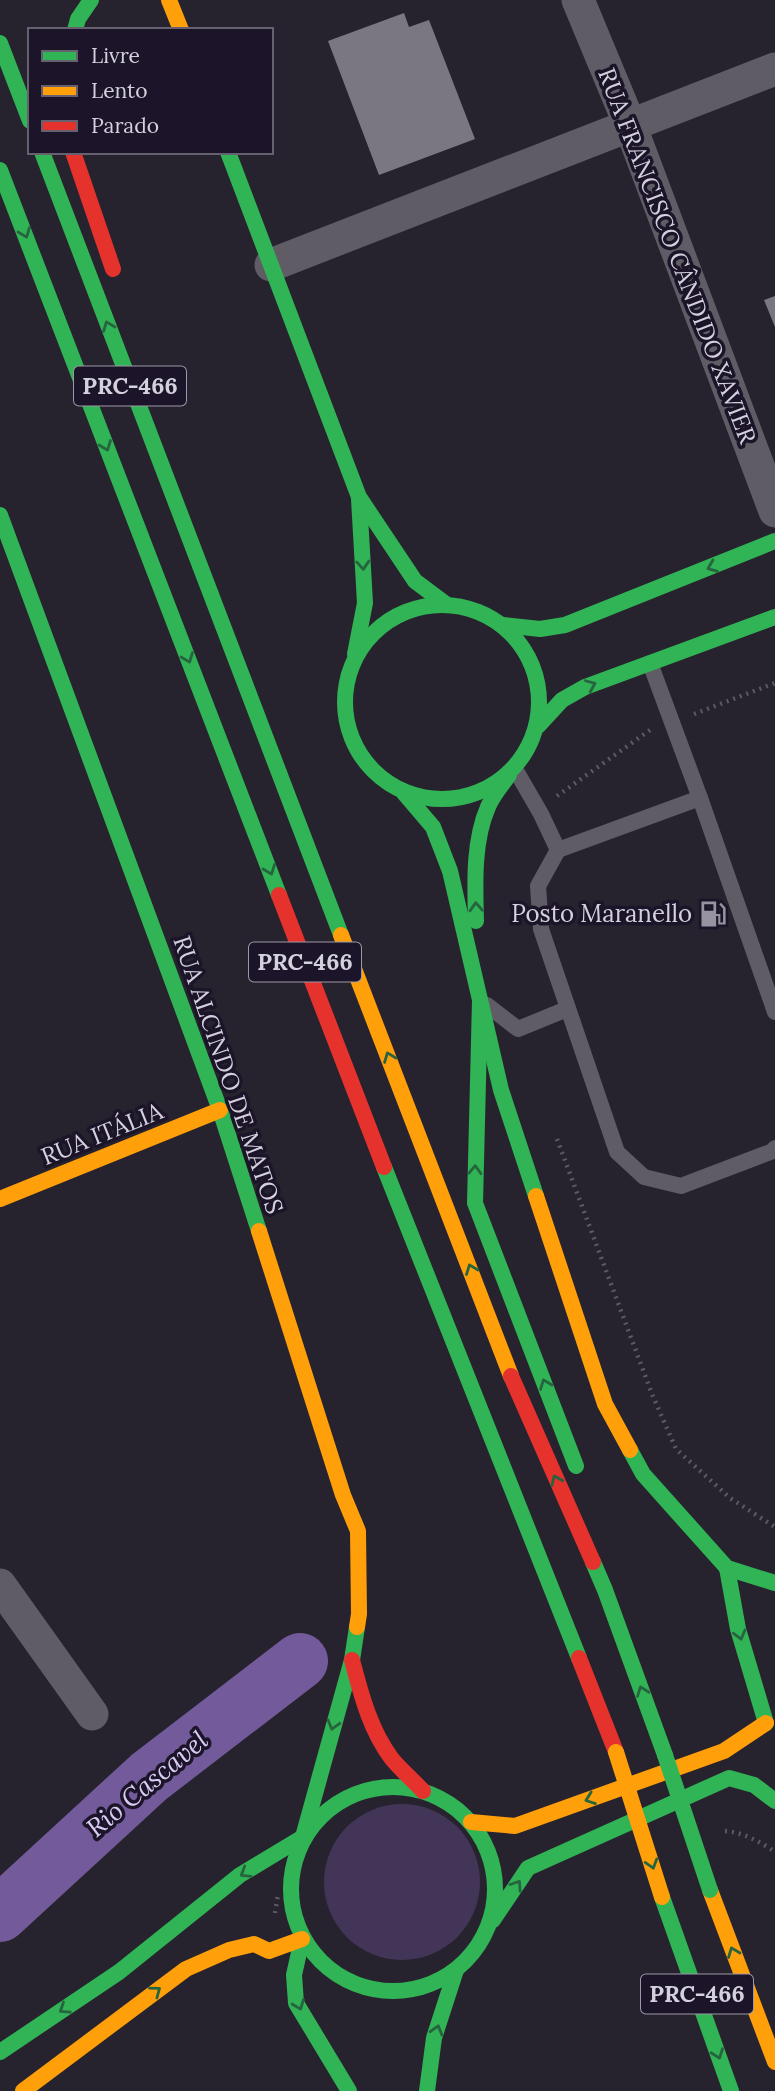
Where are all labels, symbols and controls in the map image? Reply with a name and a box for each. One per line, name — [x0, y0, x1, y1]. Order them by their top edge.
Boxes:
legend — [28, 28, 273, 154]
text: Livre — [91, 42, 140, 69]
street label: RUA FRANCISCO CÂNDIDO XAVIER — [591, 64, 764, 449]
text: Lento — [91, 77, 148, 104]
text: Parado — [91, 112, 159, 139]
one-way arrow — [16, 227, 30, 239]
one-way arrow — [102, 321, 116, 333]
road number: PRC-466 — [74, 366, 186, 406]
one-way arrow — [98, 439, 112, 451]
one-way arrow — [706, 558, 718, 572]
one-way arrow — [355, 560, 370, 571]
one-way arrow — [180, 651, 194, 663]
one-way arrow — [584, 679, 596, 693]
one-way arrow — [262, 864, 276, 876]
place label: Posto Maranello — [511, 898, 692, 929]
fuel station icon: Posto Maranello — [698, 899, 728, 929]
one-way arrow — [468, 902, 483, 913]
street label: RUA ALCINDO DE MATOS — [166, 932, 291, 1218]
road number: PRC-466 — [249, 942, 361, 981]
one-way arrow — [384, 1052, 398, 1064]
street label: RUA ITÁLIA — [36, 1095, 168, 1172]
one-way arrow — [468, 1164, 483, 1175]
one-way arrow — [465, 1264, 479, 1276]
one-way arrow — [540, 1379, 554, 1391]
one-way arrow — [550, 1475, 564, 1487]
one-way arrow — [732, 1629, 746, 1641]
one-way arrow — [636, 1685, 650, 1697]
one-way arrow — [327, 1719, 342, 1731]
water label: Rio Cascavel — [79, 1723, 215, 1844]
one-way arrow — [585, 1791, 597, 1805]
one-way arrow — [643, 1857, 658, 1869]
one-way arrow — [240, 1864, 253, 1877]
one-way arrow — [509, 1880, 521, 1893]
one-way arrow — [728, 1947, 742, 1959]
road number: PRC-466 — [641, 1974, 753, 2013]
one-way arrow — [148, 1987, 161, 1999]
one-way arrow — [291, 1999, 305, 2011]
one-way arrow — [58, 2001, 71, 2014]
one-way arrow — [428, 2024, 443, 2036]
one-way arrow — [710, 2047, 724, 2059]

